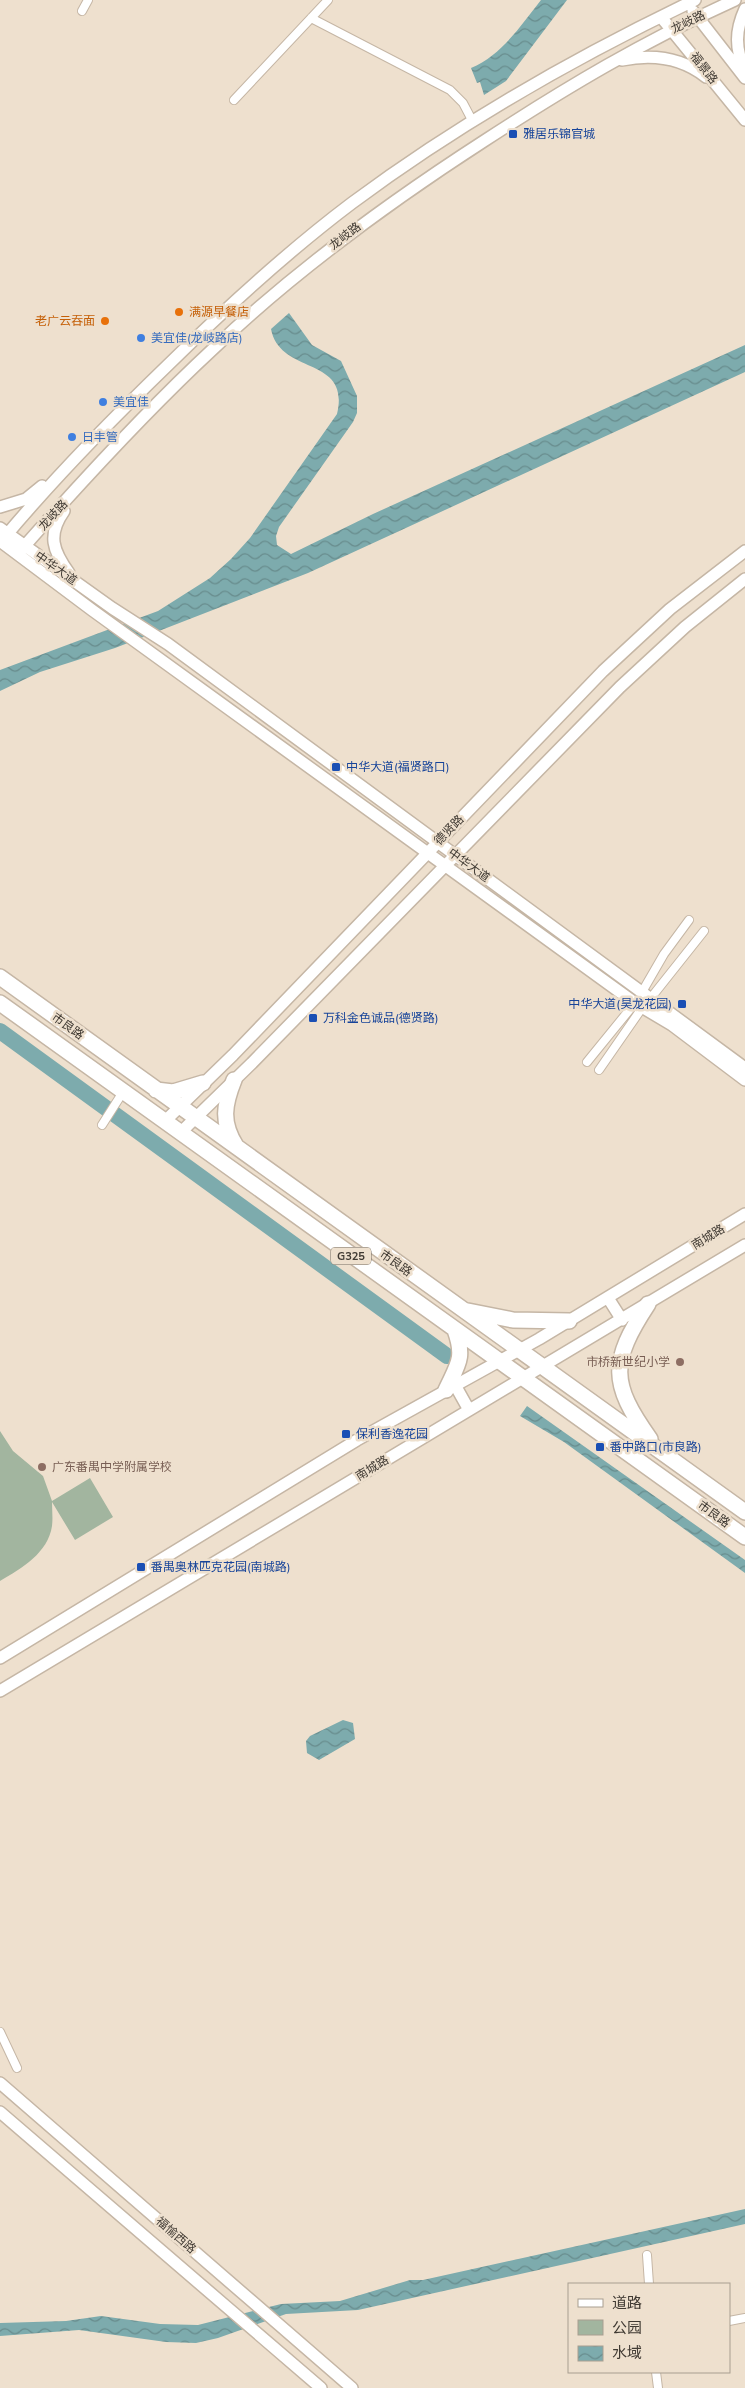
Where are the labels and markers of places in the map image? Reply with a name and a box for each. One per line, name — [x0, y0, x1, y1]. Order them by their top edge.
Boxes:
place label: 雅居乐锦官城 — [523, 126, 595, 141]
marker: 雅居乐锦官城 — [507, 128, 519, 140]
place label: 满源早餐店 — [189, 304, 249, 319]
marker: 满源早餐店 — [173, 306, 185, 318]
place label: 老广云吞面 — [35, 313, 95, 328]
marker: 老广云吞面 — [99, 315, 111, 327]
place label: 美宜佳(龙岐路店) — [151, 330, 243, 345]
marker: 美宜佳(龙岐路店) — [135, 332, 147, 344]
place label: 美宜佳 — [113, 394, 149, 409]
marker: 美宜佳 — [97, 396, 109, 408]
place label: 日丰管 — [82, 429, 118, 444]
marker: 日丰管 — [66, 431, 78, 443]
place label: 中华大道(福贤路口) — [346, 759, 450, 774]
marker: 中华大道(福贤路口) — [330, 761, 342, 773]
place label: 中华大道(昊龙花园) — [568, 996, 672, 1011]
marker: 中华大道(昊龙花园) — [676, 998, 688, 1010]
place label: 万科金色诚品(德贤路) — [323, 1010, 439, 1025]
marker: 万科金色诚品(德贤路) — [307, 1012, 319, 1024]
place label: 市桥新世纪小学 — [586, 1354, 670, 1369]
marker: 市桥新世纪小学 — [674, 1356, 686, 1368]
place label: 保利香逸花园 — [356, 1426, 428, 1441]
marker: 保利香逸花园 — [340, 1428, 352, 1440]
place label: 番中路口(市良路) — [610, 1439, 702, 1454]
marker: 番中路口(市良路) — [594, 1441, 606, 1453]
place label: 广东番禺中学附属学校 — [52, 1459, 172, 1474]
marker: 广东番禺中学附属学校 — [36, 1461, 48, 1473]
place label: 番禺奥林匹克花园(南城路) — [151, 1559, 291, 1574]
marker: 番禺奥林匹克花园(南城路) — [135, 1561, 147, 1573]

